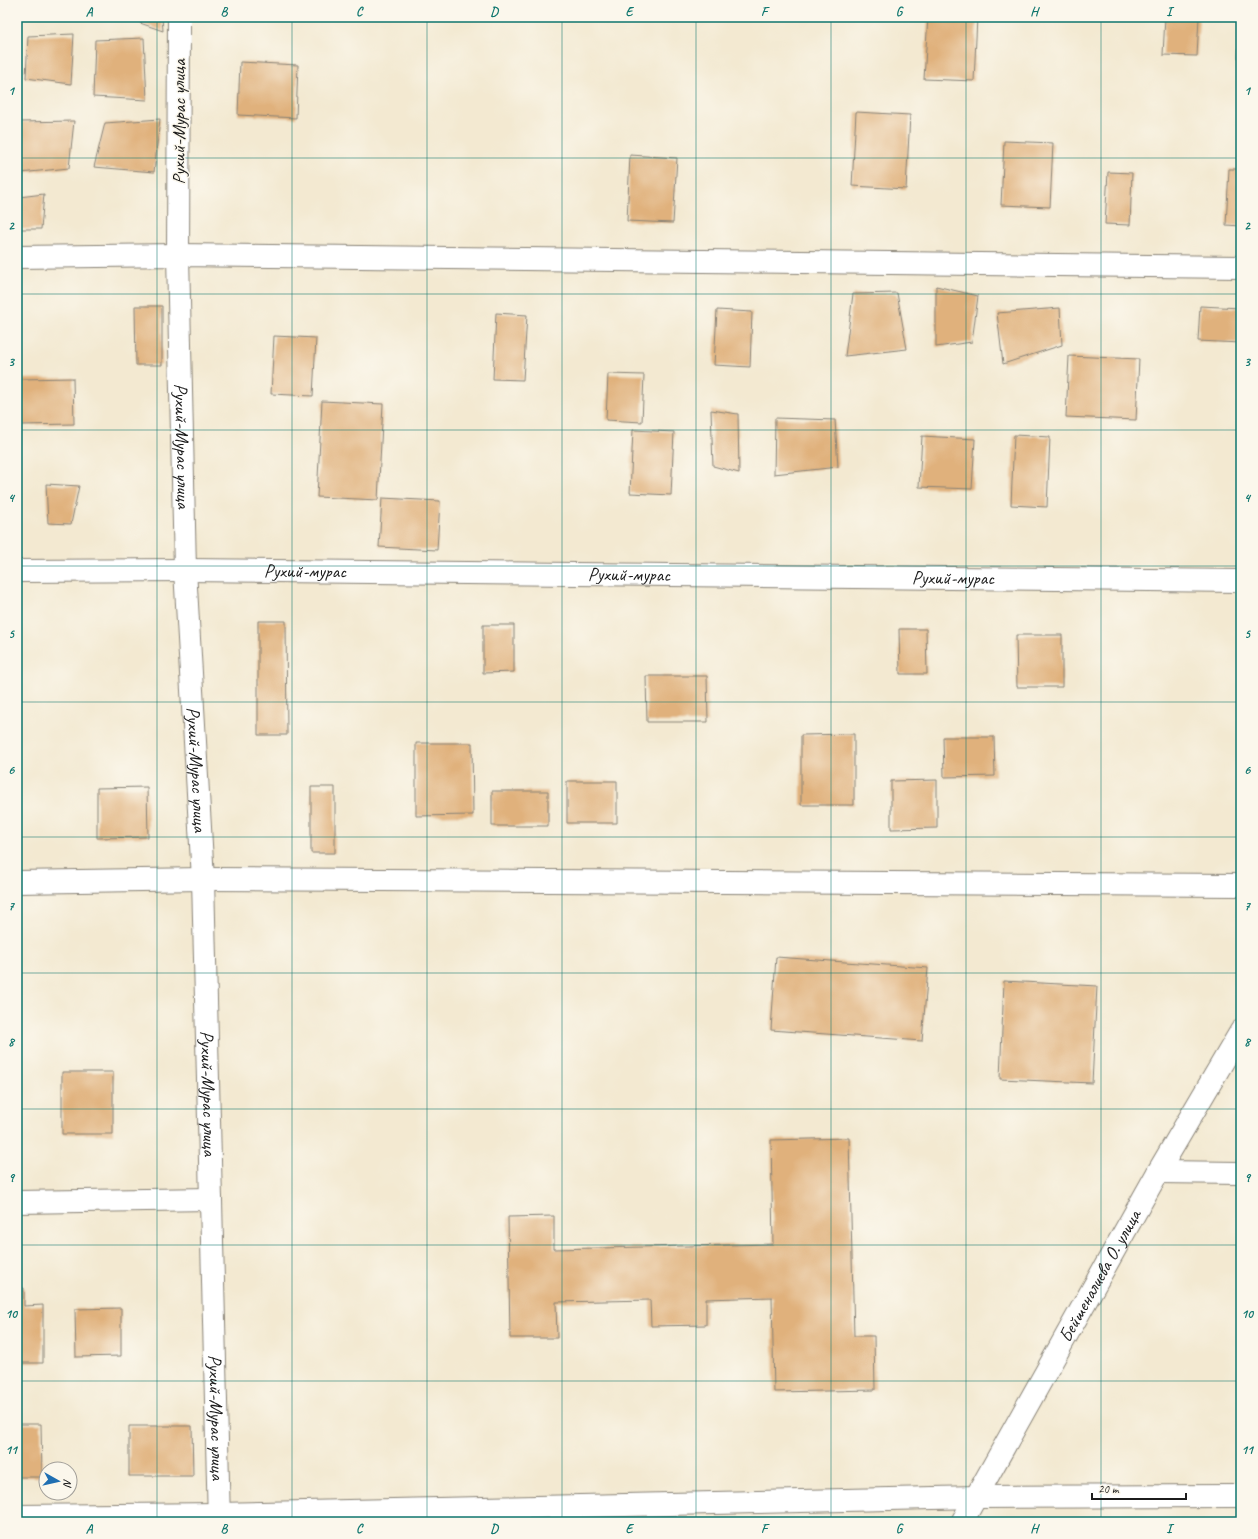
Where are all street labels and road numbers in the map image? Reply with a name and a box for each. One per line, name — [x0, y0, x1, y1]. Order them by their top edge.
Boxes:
street label: Рухий-Мурас улица — [167, 58, 191, 185]
street label: Рухий-Мурас улица — [169, 383, 196, 510]
street label: Рухий-мурас — [264, 559, 347, 584]
street label: Рухий-мурас — [588, 562, 671, 587]
street label: Рухий-мурас — [912, 566, 995, 590]
street label: Рухий-Мурас улица — [181, 706, 212, 834]
street label: Рухий-Мурас улица — [195, 1030, 222, 1158]
street label: Бейшеналиева О. улица — [1053, 1204, 1147, 1346]
street label: Рухий-Мурас улица — [203, 1354, 230, 1482]

